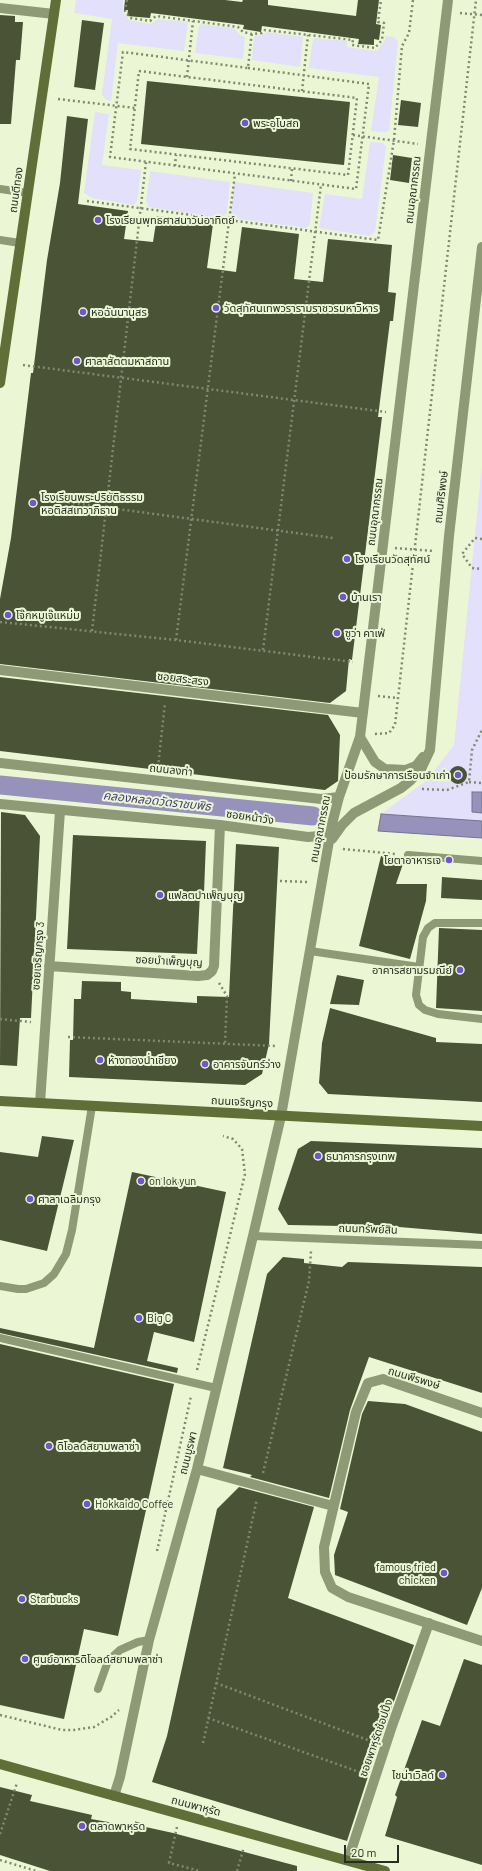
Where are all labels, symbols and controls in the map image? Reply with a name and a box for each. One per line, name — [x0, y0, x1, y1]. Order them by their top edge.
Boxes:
place label: พระอุโบสถ — [253, 116, 299, 130]
marker: พระอุโบสถ — [240, 118, 250, 128]
street label: ถนนอุณากรรณ — [402, 155, 424, 225]
street label: ถนนตีทอง — [6, 166, 26, 214]
place label: โรงเรียนพุทธศาสนาวันอาทิตย์ — [106, 213, 235, 227]
marker: โรงเรียนพุทธศาสนาวันอาทิตย์ — [93, 215, 103, 225]
place label: วัดสุทัศนเทพวรารามราชวรมหาวิหาร — [224, 301, 378, 315]
marker: วัดสุทัศนเทพวรารามราชวรมหาวิหาร — [211, 303, 221, 313]
place label: หอฉันนานุสร — [91, 305, 147, 319]
marker: หอฉันนานุสร — [78, 307, 88, 317]
place label: ศาลาสัตตมหาสถาน — [85, 354, 169, 368]
marker: ศาลาสัตตมหาสถาน — [72, 356, 82, 366]
street label: ถนนศิริพงษ์ — [431, 470, 451, 524]
street label: ถนนอุณากรรณ — [364, 477, 386, 547]
place label: โรงเรียนพระปริยัติธรรม หอติสสเทวาภิธาน — [41, 490, 143, 516]
marker: โรงเรียนพระปริยัติธรรม หอติสสเทวาภิธาน — [28, 498, 38, 508]
place label: โรงเรียนวัดสุทัศน์ — [355, 552, 430, 566]
marker: โรงเรียนวัดสุทัศน์ — [342, 554, 352, 564]
place label: บ้านเรา — [351, 590, 382, 604]
marker: บ้านเรา — [338, 592, 348, 602]
place label: โจ๊กหมูเจ๊แหม่ม — [16, 608, 80, 622]
marker: โจ๊กหมูเจ๊แหม่ม — [3, 610, 13, 620]
place label: ซูว่า คาเฟ่ — [345, 626, 385, 640]
marker: ซูว่า คาเฟ่ — [332, 628, 342, 638]
street label: ซอยสระสรง — [156, 669, 210, 689]
street label: ถนนลงท่า — [149, 761, 193, 779]
place label: ป้อมรักษาการเรือนจำเก่า — [344, 768, 450, 782]
marker: ป้อมรักษาการเรือนจำเก่า — [453, 770, 463, 780]
water label: คลองหลอดวัดราชบพิธ — [102, 788, 212, 814]
street label: ถนนอุณากรรณ — [307, 794, 333, 864]
street label: ซอยหน้าวัง — [225, 807, 275, 827]
place label: โยตาอาหารเจ — [384, 853, 441, 867]
marker: โยตาอาหารเจ — [444, 855, 454, 865]
place label: แฟลตบำเพ็ญบุญ — [168, 888, 243, 902]
marker: แฟลตบำเพ็ญบุญ — [155, 890, 165, 900]
street label: ซอยเจริญกรุง 3 — [29, 921, 47, 991]
street label: ซอยบำเพ็ญบุญ — [135, 953, 203, 969]
place label: อาคารสยามรมณีย์ — [372, 963, 452, 977]
marker: อาคารสยามรมณีย์ — [455, 965, 465, 975]
place label: ห้างทองน่ำเชียง — [108, 1053, 177, 1067]
marker: ห้างทองน่ำเชียง — [95, 1055, 105, 1065]
place label: อาคารจันทร์ว่าง — [213, 1057, 281, 1071]
marker: อาคารจันทร์ว่าง — [200, 1059, 210, 1069]
street label: ถนนเจริญกรุง — [211, 1094, 273, 1110]
place label: ธนาคารกรุงเทพ — [326, 1149, 395, 1163]
marker: ธนาคารกรุงเทพ — [313, 1151, 323, 1161]
place label: on lok yun — [149, 1174, 196, 1188]
marker: on lok yun — [136, 1176, 146, 1186]
place label: ศาลาเฉลิมกรุง — [38, 1192, 101, 1206]
marker: ศาลาเฉลิมกรุง — [25, 1194, 35, 1204]
street label: ถนนทรัพย์สิน — [338, 1221, 398, 1237]
place label: Big C — [147, 1311, 171, 1325]
marker: Big C — [134, 1313, 144, 1323]
street label: ถนนพีรพงษ์ — [386, 1364, 442, 1392]
street label: ถนนบูรพา — [176, 1430, 200, 1476]
place label: ดิโอลด์สยามพลาซ่า — [57, 1439, 139, 1453]
marker: ดิโอลด์สยามพลาซ่า — [44, 1441, 54, 1451]
place label: Hokkaido Coffee — [95, 1497, 173, 1511]
marker: Hokkaido Coffee — [82, 1499, 92, 1509]
place label: famous fried chicken — [376, 1560, 436, 1586]
marker: famous fried chicken — [439, 1568, 449, 1578]
place label: Starbucks — [30, 1592, 78, 1606]
marker: Starbucks — [17, 1594, 27, 1604]
place label: ศูนย์อาหารดิโอลด์สยามพลาซ่า — [33, 1652, 163, 1666]
marker: ศูนย์อาหารดิโอลด์สยามพลาซ่า — [20, 1654, 30, 1664]
street label: ซอยพาหุรัดช้อปปิ้ง — [357, 1697, 395, 1779]
place label: ไชน่าเวิลด์ — [392, 1768, 434, 1782]
marker: ไชน่าเวิลด์ — [437, 1770, 447, 1780]
street label: ถนนพาหุรัด — [170, 1793, 222, 1819]
place label: ตลาดพาหุรัด — [90, 1819, 145, 1833]
marker: ตลาดพาหุรัด — [77, 1821, 87, 1831]
scale bar — [346, 1837, 401, 1863]
text: 20 m — [351, 1845, 377, 1859]

